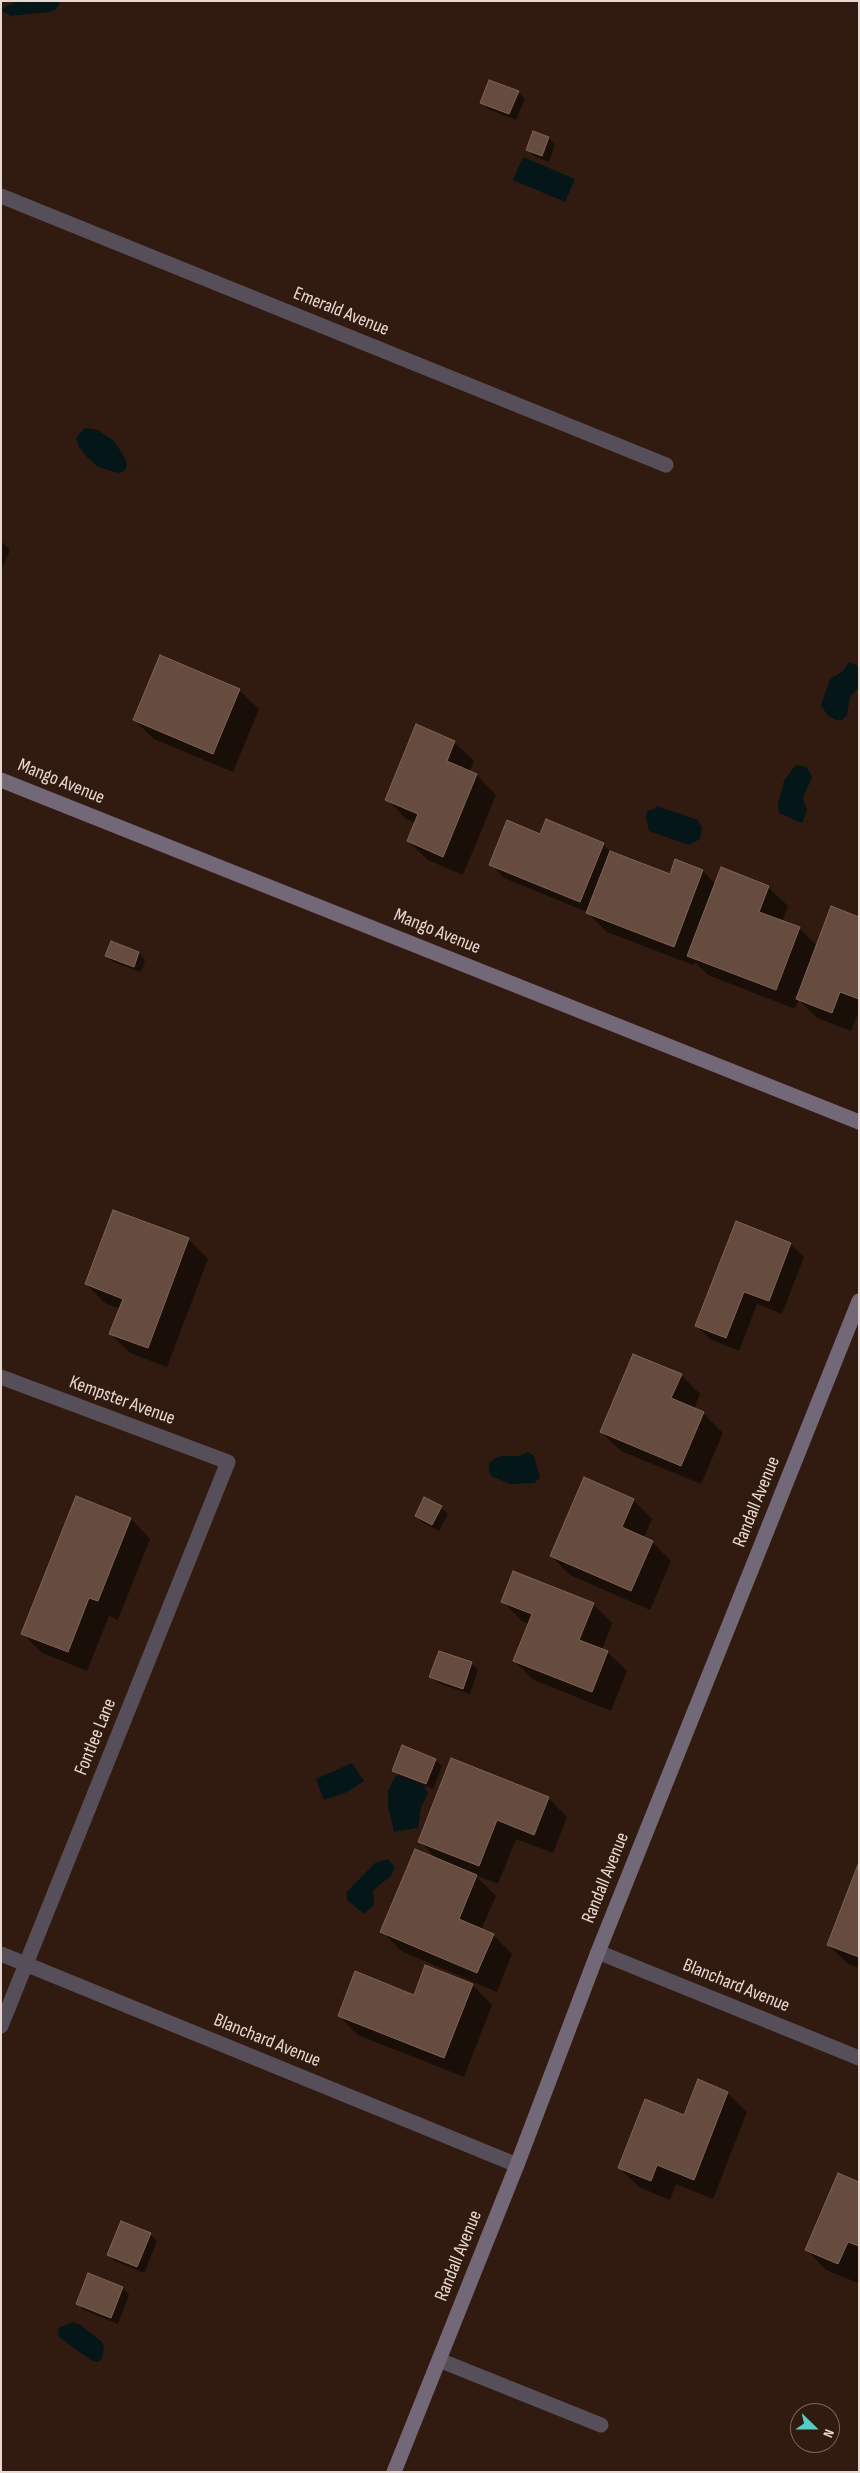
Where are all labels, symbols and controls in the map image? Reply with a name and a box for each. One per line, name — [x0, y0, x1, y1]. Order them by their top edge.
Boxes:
street label: Emerald Avenue — [290, 283, 392, 341]
street label: Mango Avenue — [14, 754, 108, 810]
street label: Mango Avenue — [390, 904, 484, 960]
street label: Kempster Avenue — [66, 1371, 178, 1431]
street label: Randall Avenue — [728, 1453, 786, 1551]
street label: Fontlee Lane — [70, 1695, 122, 1779]
street label: Randall Avenue — [577, 1829, 635, 1927]
street label: Blanchard Avenue — [679, 1954, 793, 2018]
street label: Blanchard Avenue — [210, 2009, 324, 2073]
street label: Randall Avenue — [430, 2207, 488, 2305]
north arrow — [790, 2403, 840, 2453]
text: N — [819, 2427, 838, 2440]

